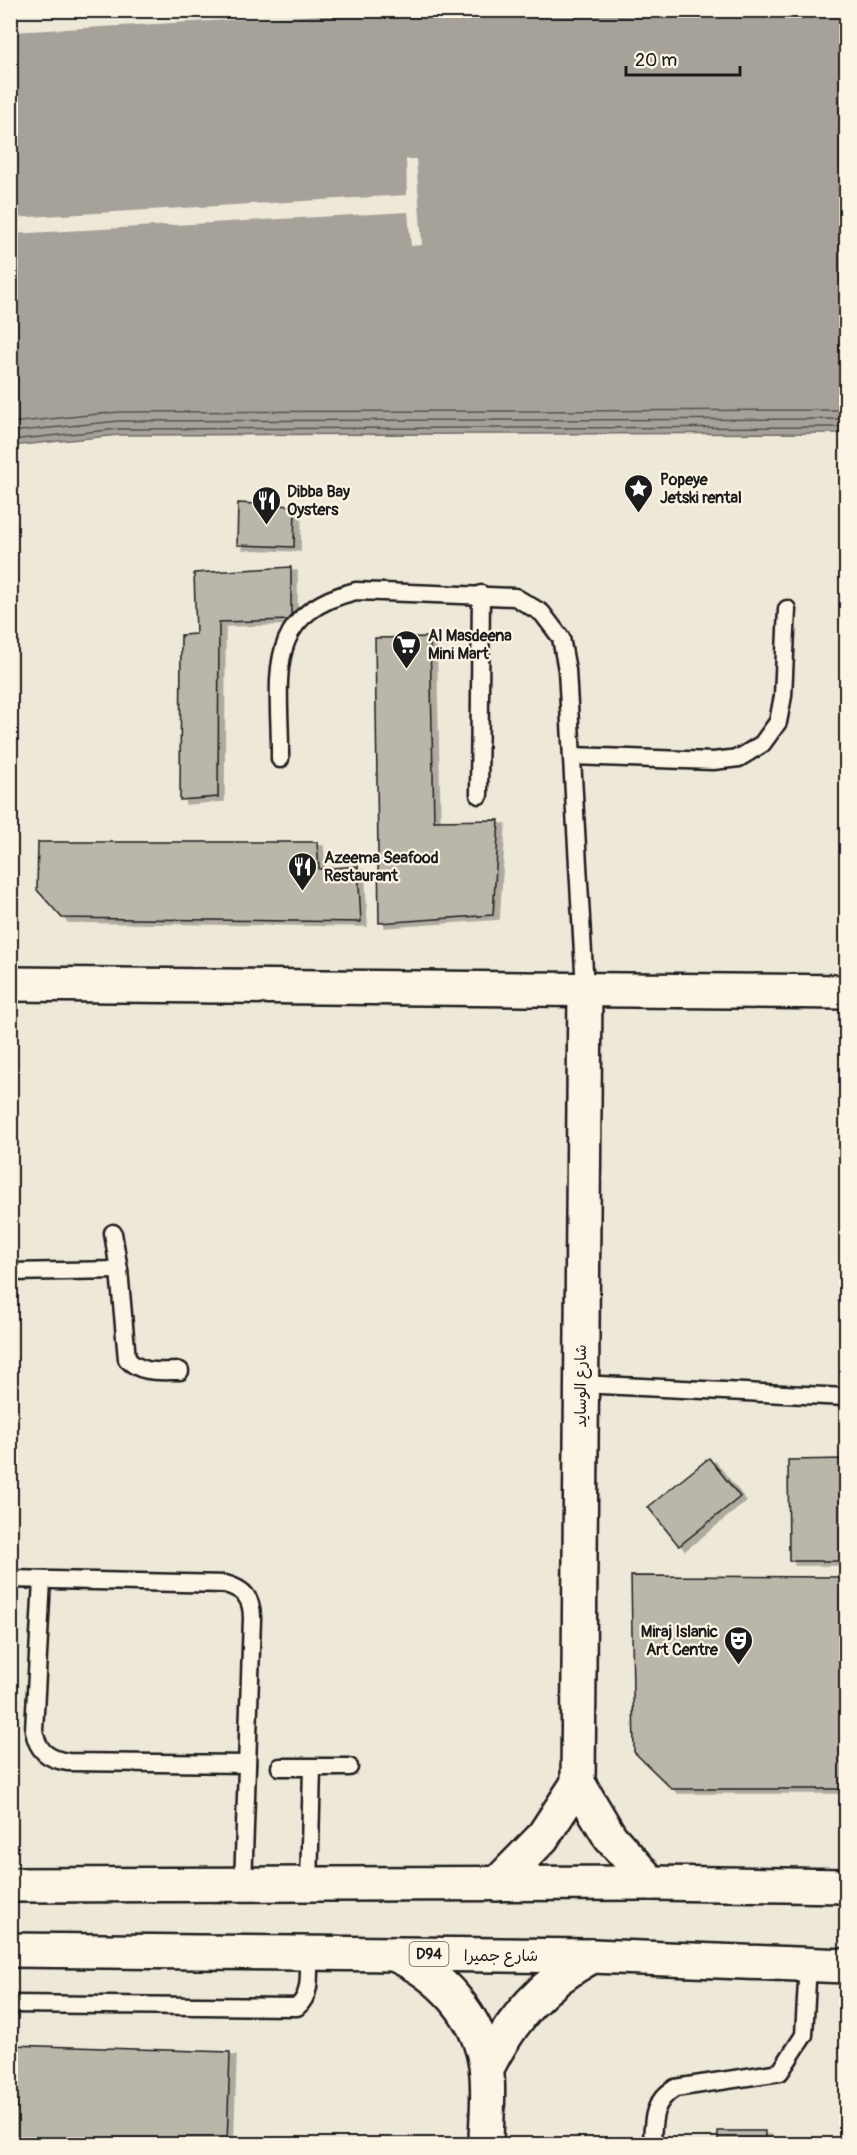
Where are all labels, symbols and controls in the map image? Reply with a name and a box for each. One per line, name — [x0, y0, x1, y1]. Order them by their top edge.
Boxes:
scale bar — [626, 39, 740, 77]
text: 20 m — [635, 49, 677, 72]
place label: Popeye Jetski rental — [660, 470, 742, 508]
place icon: Popeye Jetski rental — [623, 472, 655, 514]
place label: Dibba Bay Oysters — [287, 482, 350, 520]
restaurant icon: Dibba Bay Oysters — [250, 484, 282, 526]
place label: Al Masdeena Mini Mart — [428, 626, 512, 664]
supermarket icon: Al Masdeena Mini Mart — [391, 628, 423, 670]
place label: Azeema Seafood Restaurant — [324, 848, 439, 886]
restaurant icon: Azeema Seafood Restaurant — [287, 850, 319, 892]
street label: شارع الوسايد — [571, 1344, 592, 1428]
place label: Miraj Islanic Art Centre — [641, 1622, 719, 1660]
theatre icon: Miraj Islanic Art Centre — [723, 1624, 755, 1666]
road number: D94 — [410, 1942, 448, 1966]
street label: شارع جميرا — [464, 1946, 538, 1967]

